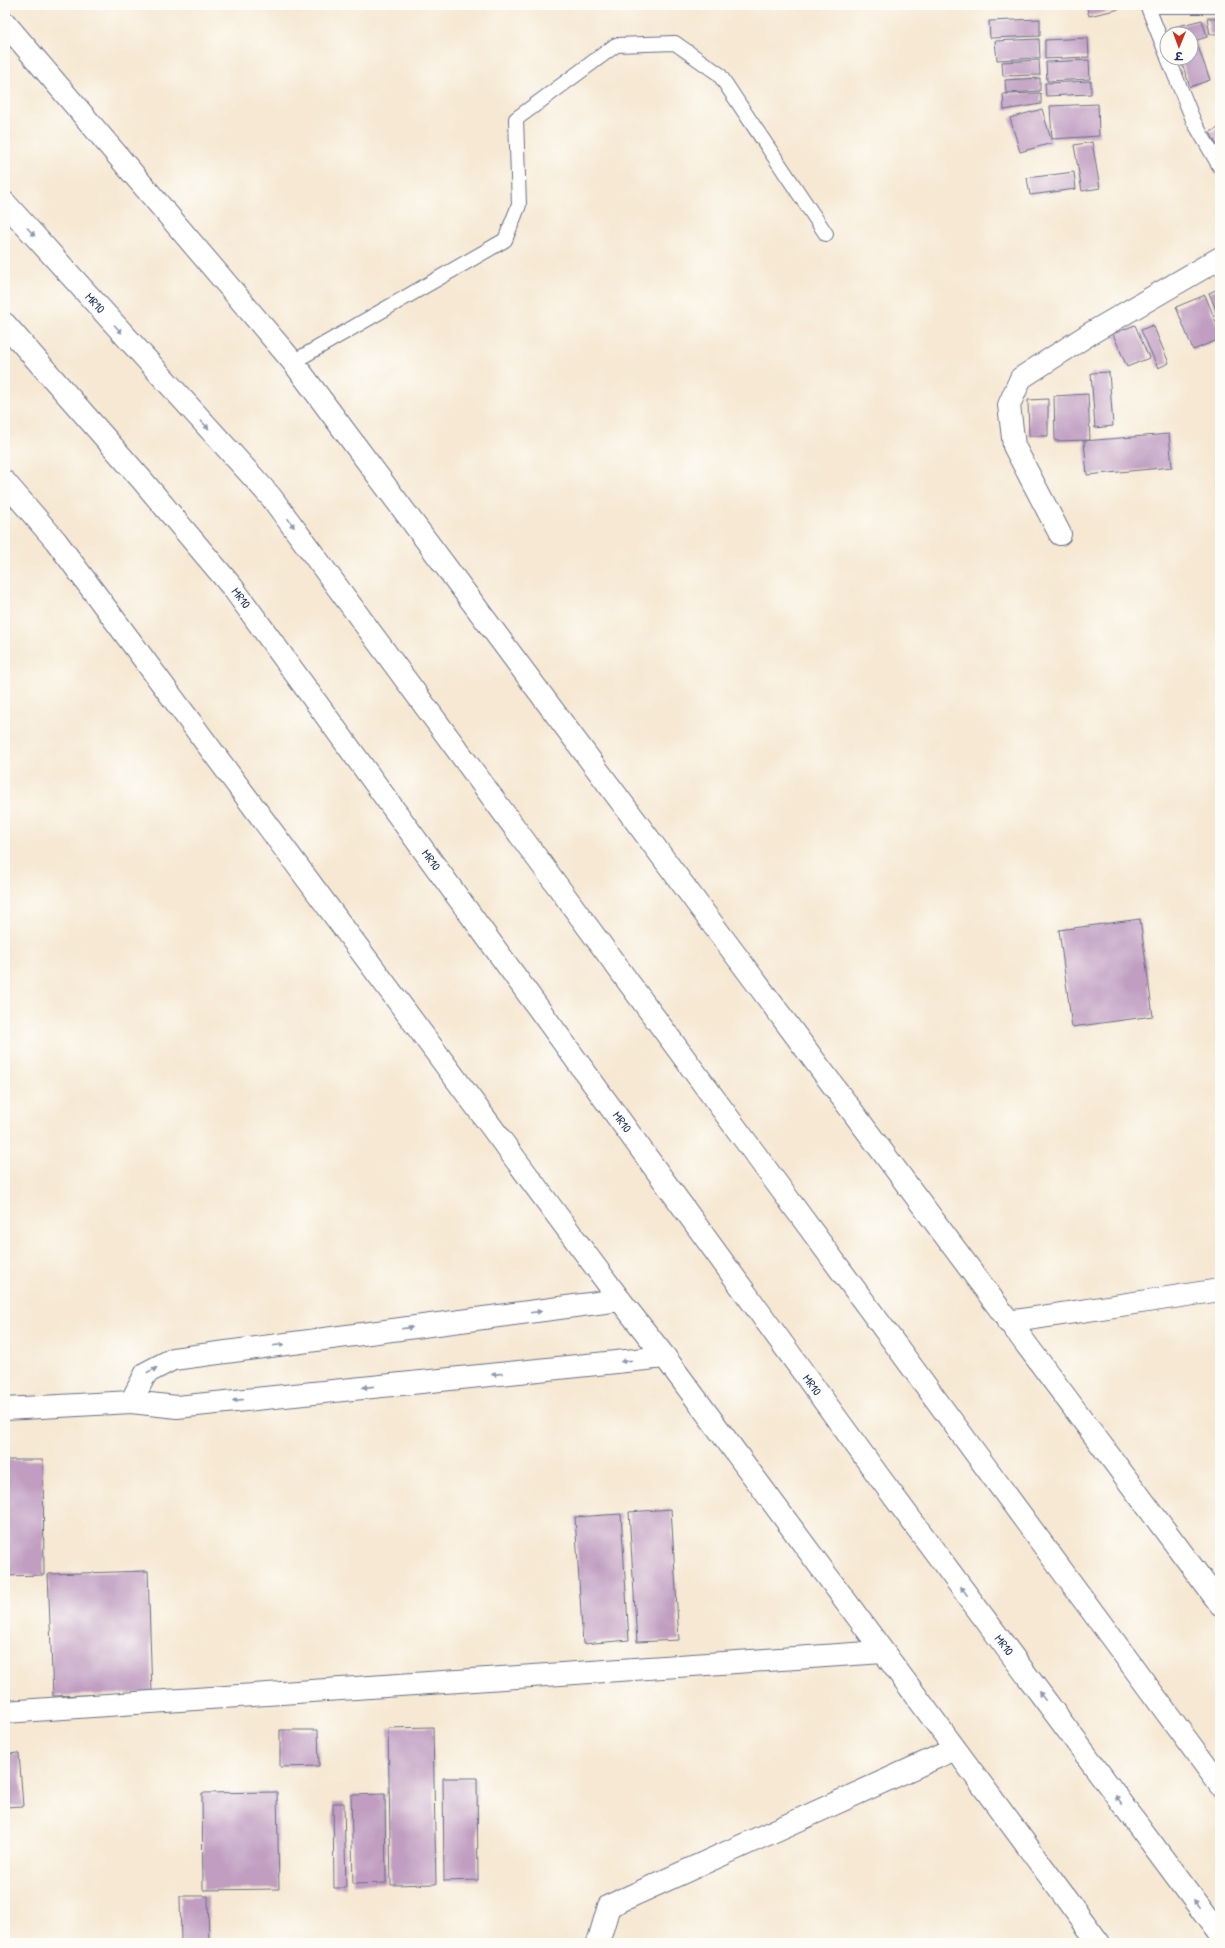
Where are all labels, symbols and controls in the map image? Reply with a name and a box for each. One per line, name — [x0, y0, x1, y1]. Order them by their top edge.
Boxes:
north arrow — [1159, 26, 1199, 66]
text: उ — [1173, 49, 1184, 63]
one-way arrow — [26, 228, 35, 237]
street label: MR10 — [82, 289, 109, 317]
one-way arrow — [114, 324, 123, 334]
one-way arrow — [201, 420, 210, 430]
one-way arrow — [286, 518, 295, 529]
street label: MR10 — [228, 584, 255, 612]
street label: MR10 — [418, 846, 445, 874]
street label: MR10 — [609, 1108, 636, 1136]
one-way arrow — [530, 1308, 542, 1315]
one-way arrow — [401, 1325, 413, 1332]
one-way arrow — [272, 1342, 285, 1348]
one-way arrow — [620, 1358, 632, 1364]
one-way arrow — [146, 1367, 158, 1373]
one-way arrow — [491, 1371, 503, 1377]
street label: MR10 — [799, 1371, 826, 1399]
one-way arrow — [362, 1384, 374, 1390]
one-way arrow — [232, 1397, 244, 1404]
one-way arrow — [960, 1586, 968, 1597]
street label: MR10 — [991, 1631, 1018, 1659]
one-way arrow — [1037, 1690, 1046, 1701]
one-way arrow — [1115, 1794, 1123, 1805]
one-way arrow — [1193, 1899, 1201, 1910]

